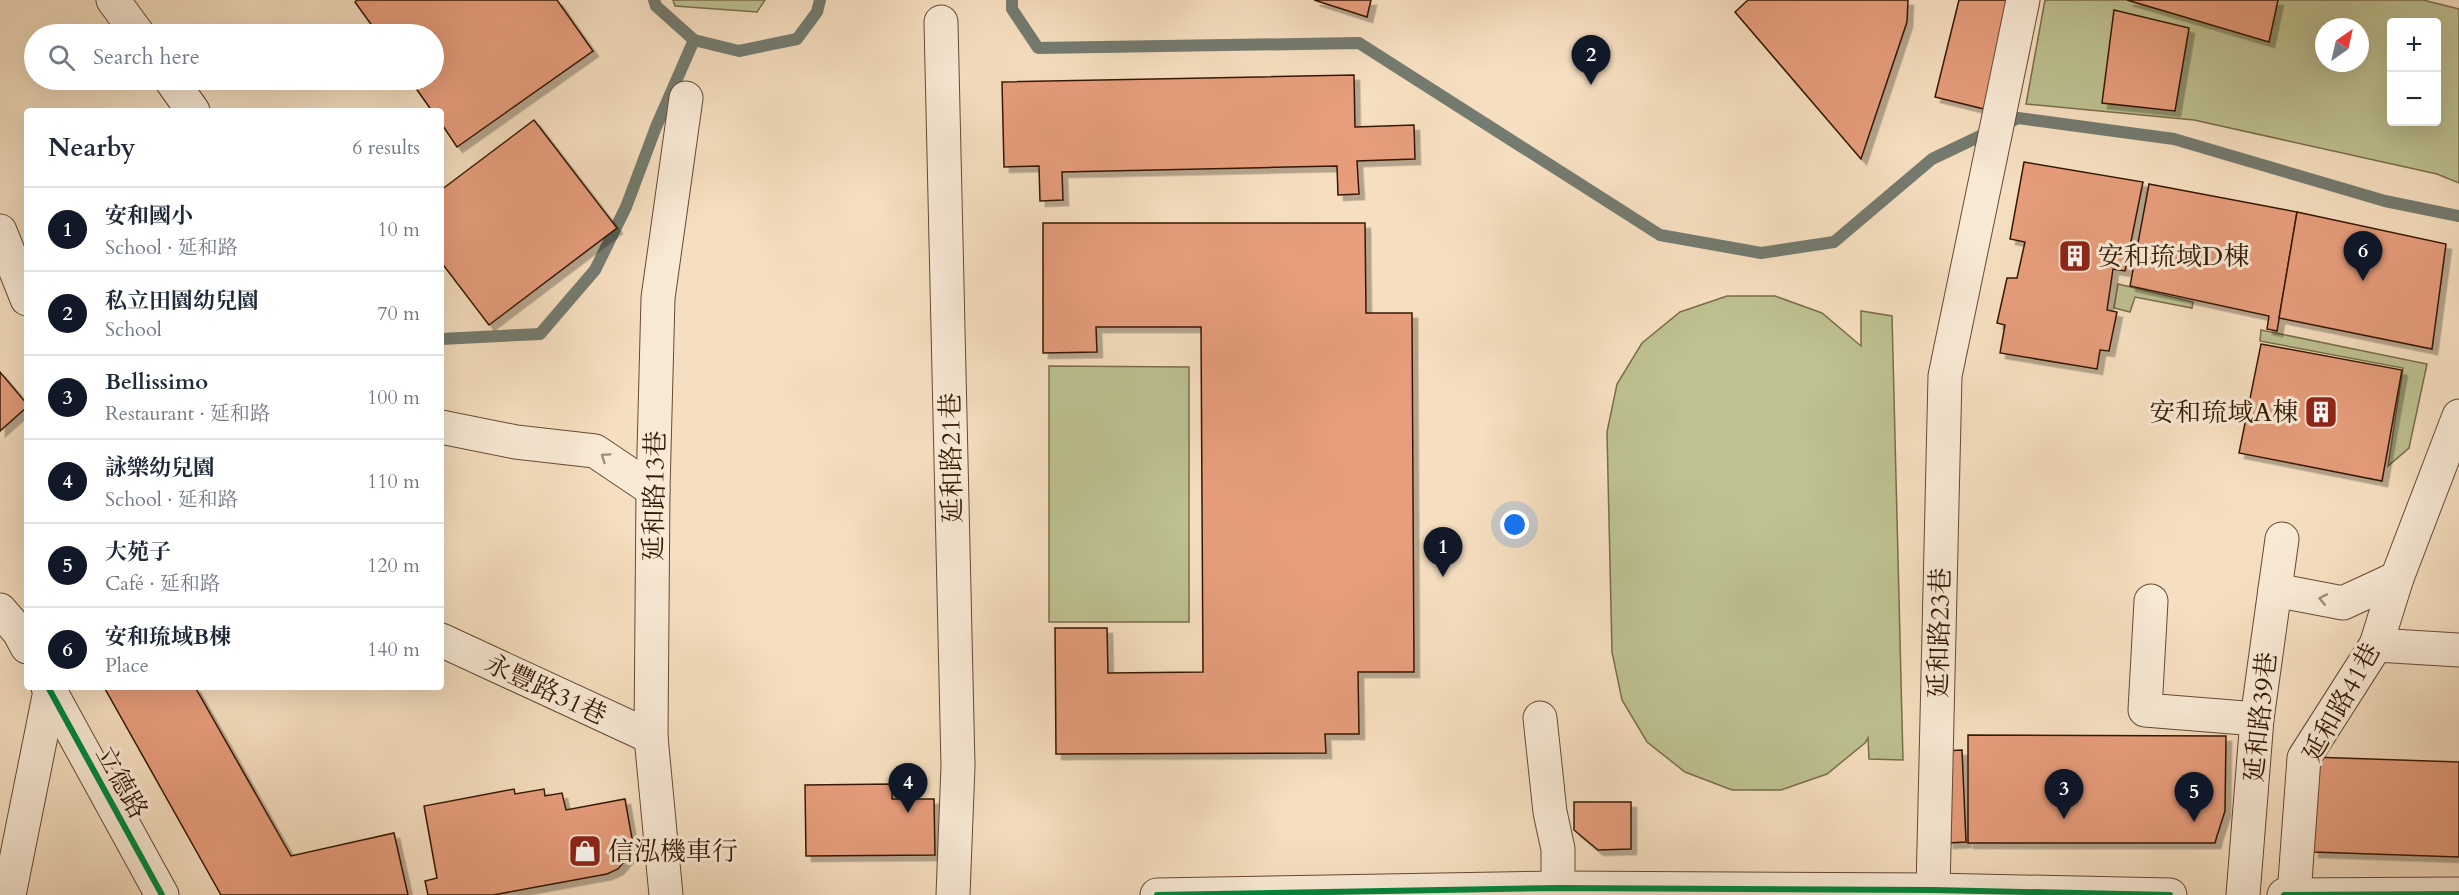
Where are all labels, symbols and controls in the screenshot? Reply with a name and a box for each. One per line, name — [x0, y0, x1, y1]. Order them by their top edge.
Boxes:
north arrow — [2315, 18, 2369, 72]
map controls — [2387, 18, 2441, 126]
button: + — [2387, 18, 2441, 72]
search box — [24, 24, 444, 90]
pin: 2 — [1572, 36, 1610, 85]
icon: search — [45, 41, 78, 74]
text: Search here — [93, 42, 200, 72]
button: − — [2387, 72, 2441, 126]
text: Nearby — [48, 130, 136, 165]
text: 6 results — [352, 134, 420, 161]
text: 安和國小 — [105, 201, 193, 231]
text: 1 — [62, 216, 73, 243]
text: 10 m — [377, 216, 420, 243]
pin: 6 — [2344, 232, 2382, 281]
text: School · 延和路 — [105, 234, 238, 261]
building icon: 安和琉域D棟 — [2057, 238, 2093, 274]
place label: 安和琉域D棟 — [2098, 239, 2249, 274]
text: 私立田園幼兒園 — [105, 286, 259, 316]
text: 2 — [62, 300, 73, 327]
text: 70 m — [377, 300, 420, 327]
text: School — [105, 316, 162, 343]
text: Bellissimo — [105, 367, 208, 397]
text: 3 — [62, 384, 73, 411]
text: 100 m — [367, 384, 420, 411]
street label: 延和路21巷 — [933, 392, 970, 524]
building icon: 安和琉域A棟 — [2303, 394, 2339, 430]
place label: 安和琉域A棟 — [2150, 395, 2298, 430]
text: Restaurant · 延和路 — [105, 400, 270, 427]
street label: 延和路13巷 — [636, 430, 673, 562]
text: 詠樂幼兒園 — [105, 453, 215, 483]
one-way arrow — [600, 454, 611, 465]
text: 4 — [62, 468, 73, 495]
text: 110 m — [367, 468, 420, 495]
text: School · 延和路 — [105, 486, 238, 513]
your location — [1500, 510, 1529, 539]
pin: 1 — [1424, 528, 1462, 577]
text: 大苑子 — [105, 537, 171, 567]
text: 5 — [62, 552, 73, 579]
text: 120 m — [367, 552, 420, 579]
street label: 延和路23巷 — [1921, 567, 1958, 699]
text: Café · 延和路 — [105, 570, 220, 597]
one-way arrow — [2318, 593, 2328, 606]
text: 安和琉域B棟 — [105, 622, 231, 652]
text: 6 — [62, 636, 73, 663]
text: 140 m — [367, 636, 420, 663]
street label: 延和路41巷 — [2294, 637, 2388, 768]
street label: 永豐路31巷 — [479, 646, 612, 733]
street label: 延和路39巷 — [2236, 650, 2285, 784]
text: Place — [105, 652, 149, 679]
street label: 立德路 — [87, 740, 156, 825]
pin: 4 — [888, 764, 928, 813]
pin: 3 — [2044, 770, 2084, 819]
pin: 5 — [2174, 772, 2214, 822]
shop icon: 信泓機車行 — [567, 833, 603, 869]
place label: 信泓機車行 — [608, 834, 738, 869]

